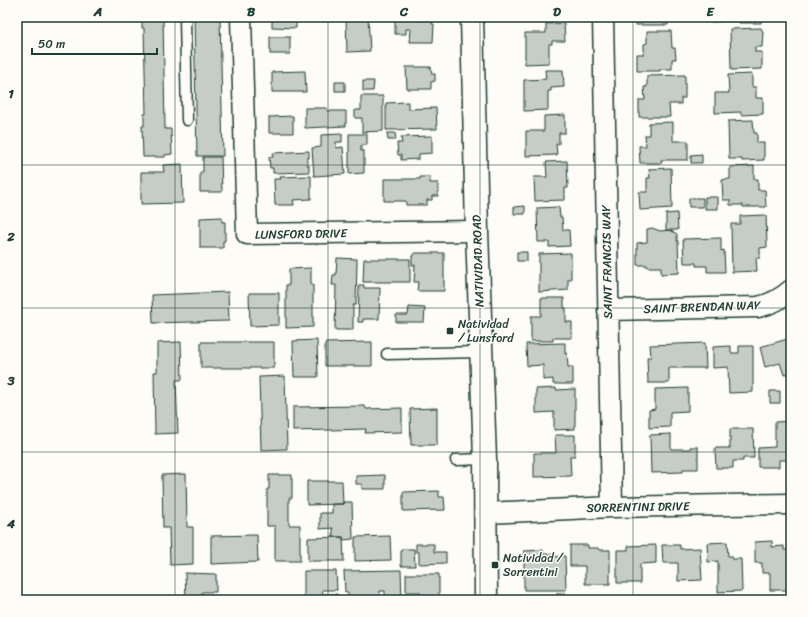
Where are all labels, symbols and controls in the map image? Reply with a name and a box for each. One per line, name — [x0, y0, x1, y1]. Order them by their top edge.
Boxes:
text: A — [93, 0, 102, 23]
text: B — [247, 0, 256, 23]
text: C — [399, 0, 409, 23]
text: D — [553, 0, 561, 23]
text: E — [706, 0, 715, 23]
scale bar — [32, 30, 157, 56]
text: 50 m — [38, 33, 65, 55]
text: 1 — [8, 82, 14, 105]
street label: SAINT FRANCIS WAY — [595, 204, 619, 319]
street label: NATIVIDAD ROAD — [465, 214, 491, 308]
street label: LUNSFORD DRIVE — [255, 222, 349, 246]
text: 2 — [6, 225, 15, 248]
street label: SAINT BRENDAN WAY — [643, 294, 762, 320]
place label: Natividad / Lunsford — [458, 313, 514, 349]
marker: Natividad / Lunsford — [445, 326, 455, 336]
text: 3 — [6, 369, 15, 392]
street label: SORRENTINI DRIVE — [586, 495, 691, 519]
text: 4 — [6, 512, 16, 535]
place label: Natividad / Sorrentini — [503, 547, 565, 583]
marker: Natividad / Sorrentini — [490, 560, 500, 570]

